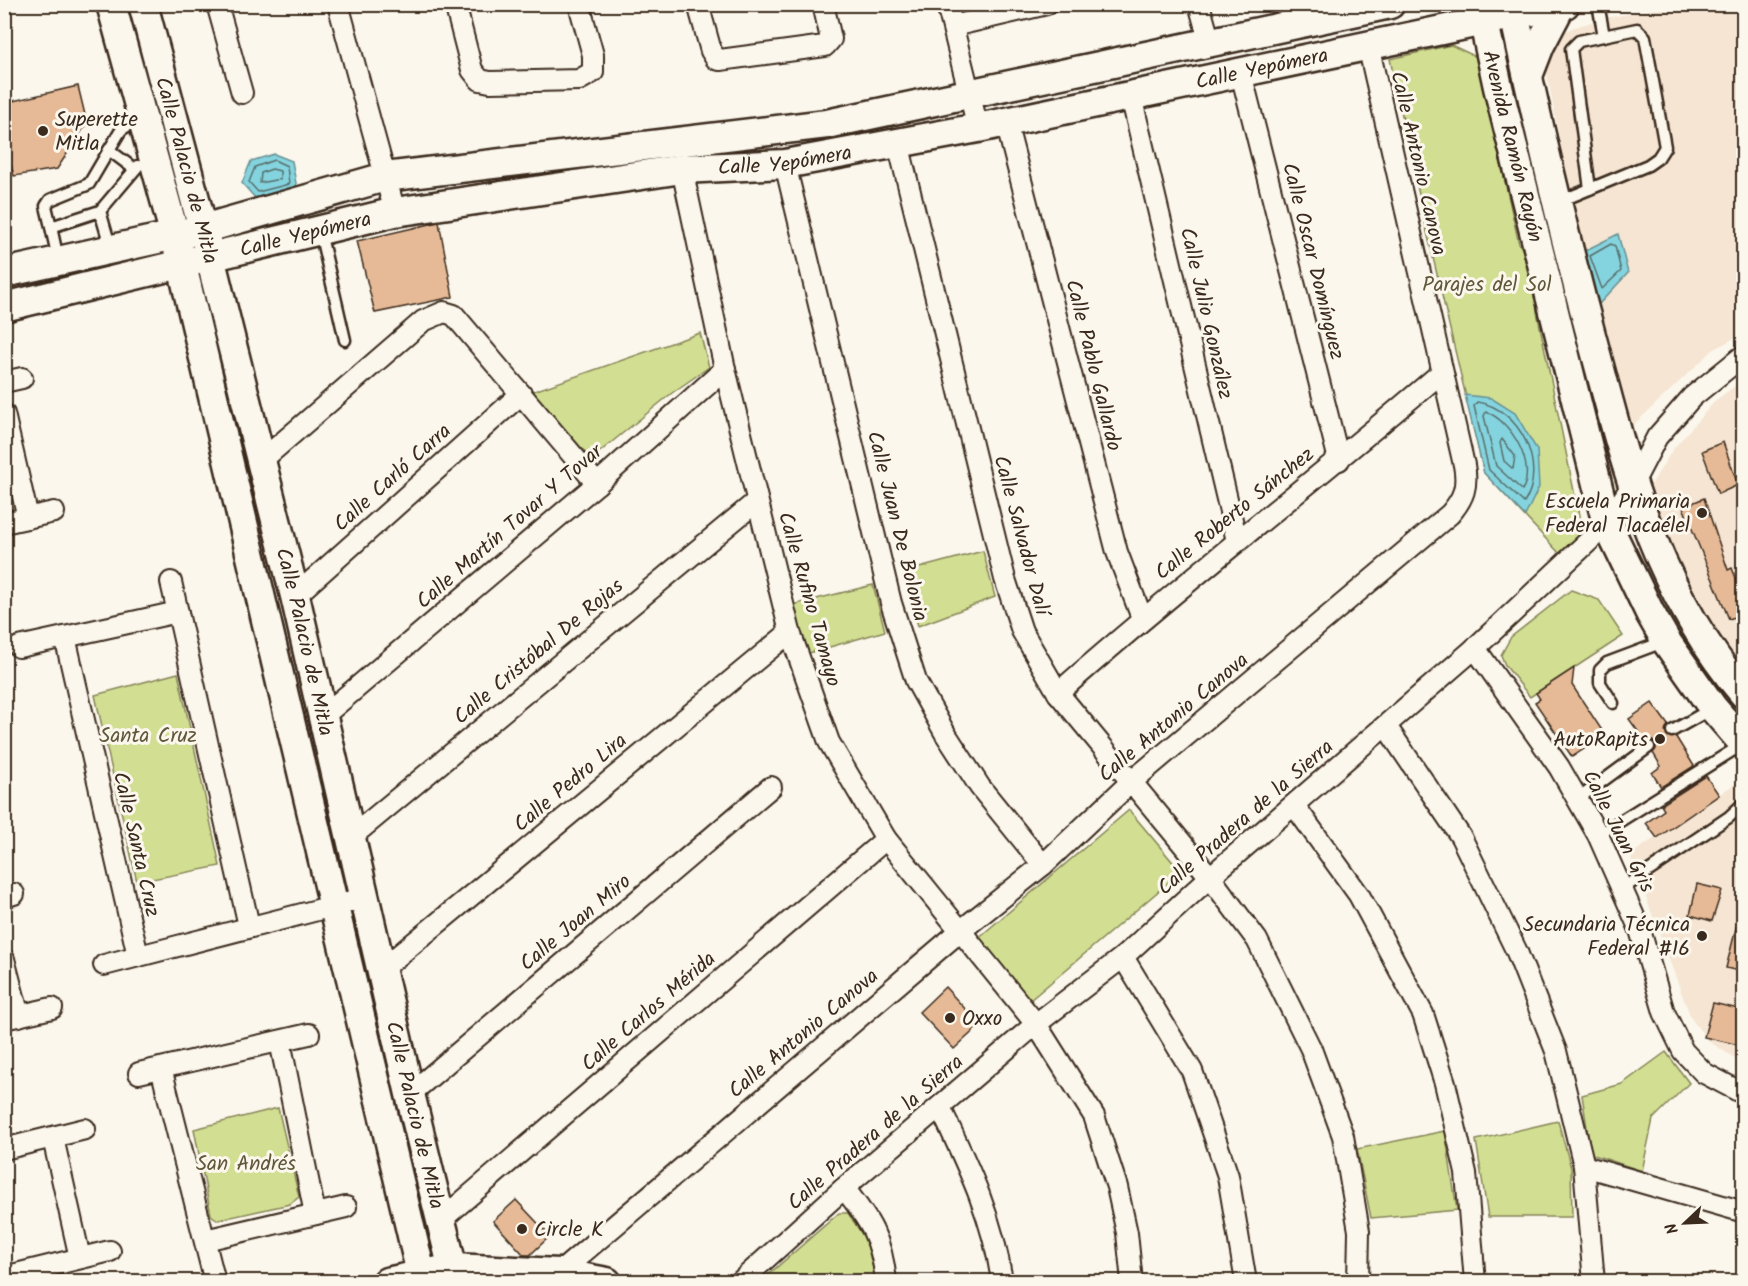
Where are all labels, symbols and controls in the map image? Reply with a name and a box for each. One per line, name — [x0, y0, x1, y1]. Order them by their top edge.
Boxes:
street label: Calle Yepómera — [1193, 39, 1331, 100]
street label: Avenida Ramón Rayón — [1473, 47, 1551, 246]
street label: Calle Antonio Canova — [1380, 68, 1455, 259]
street label: Calle Palacio de Mitla — [145, 73, 226, 268]
place label: Superette Mitla — [55, 104, 138, 161]
marker: Superette Mitla — [36, 124, 50, 138]
street label: Calle Yepómera — [717, 137, 855, 185]
street label: Calle Oscar Domínguez — [1272, 160, 1353, 363]
street label: Calle Yepómera — [236, 203, 375, 267]
street label: Calle Julio González — [1170, 224, 1241, 402]
park label: Parajes del Sol — [1422, 269, 1552, 302]
street label: Calle Pablo Gallardo — [1055, 276, 1130, 455]
street label: Calle Carló Carra — [327, 416, 459, 540]
street label: Calle Juan De Bolonia — [857, 428, 936, 625]
street label: Calle Martín Tovar Y Tovar — [409, 436, 612, 618]
street label: Calle Roberto Sánchez — [1148, 439, 1322, 589]
street label: Calle Salvador Dalí — [983, 452, 1059, 622]
place label: Escuela Primaria Federal Tlacaélel — [1545, 486, 1690, 543]
marker: Escuela Primaria Federal Tlacaélel — [1695, 506, 1709, 520]
street label: Calle Rufino Tamayo — [768, 508, 849, 691]
street label: Calle Palacio de Mitla — [266, 544, 342, 739]
street label: Calle Cristóbal De Rojas — [447, 571, 631, 733]
street label: Calle Antonio Canova — [1091, 645, 1257, 791]
park label: Santa Cruz — [99, 720, 197, 753]
place label: AutoRapits — [1553, 724, 1648, 757]
street label: Calle Pedro Lira — [507, 725, 635, 841]
street label: Calle Pradera de la Sierra — [1150, 732, 1342, 904]
marker: AutoRapits — [1653, 732, 1667, 746]
street label: Calle Juan Gris — [1573, 765, 1663, 899]
street label: Calle Santa Cruz — [103, 768, 168, 920]
street label: Calle Joan Miro — [513, 866, 639, 980]
place label: Secundaria Técnica Federal #16 — [1523, 909, 1690, 966]
marker: Secundaria Técnica Federal #16 — [1695, 929, 1709, 943]
street label: Calle Carlos Mérida — [574, 944, 724, 1080]
street label: Calle Antonio Canova — [721, 961, 887, 1107]
place label: Oxxo — [962, 1003, 1002, 1036]
marker: Oxxo — [943, 1011, 957, 1025]
street label: Calle Palacio de Mitla — [376, 1018, 453, 1213]
street label: Calle Pradera de la Sierra — [780, 1047, 972, 1219]
park label: San Andrés — [196, 1148, 296, 1181]
north arrow — [1655, 1193, 1715, 1253]
place label: Circle K — [534, 1214, 604, 1247]
text: N — [1659, 1219, 1686, 1238]
marker: Circle K — [515, 1222, 529, 1236]

